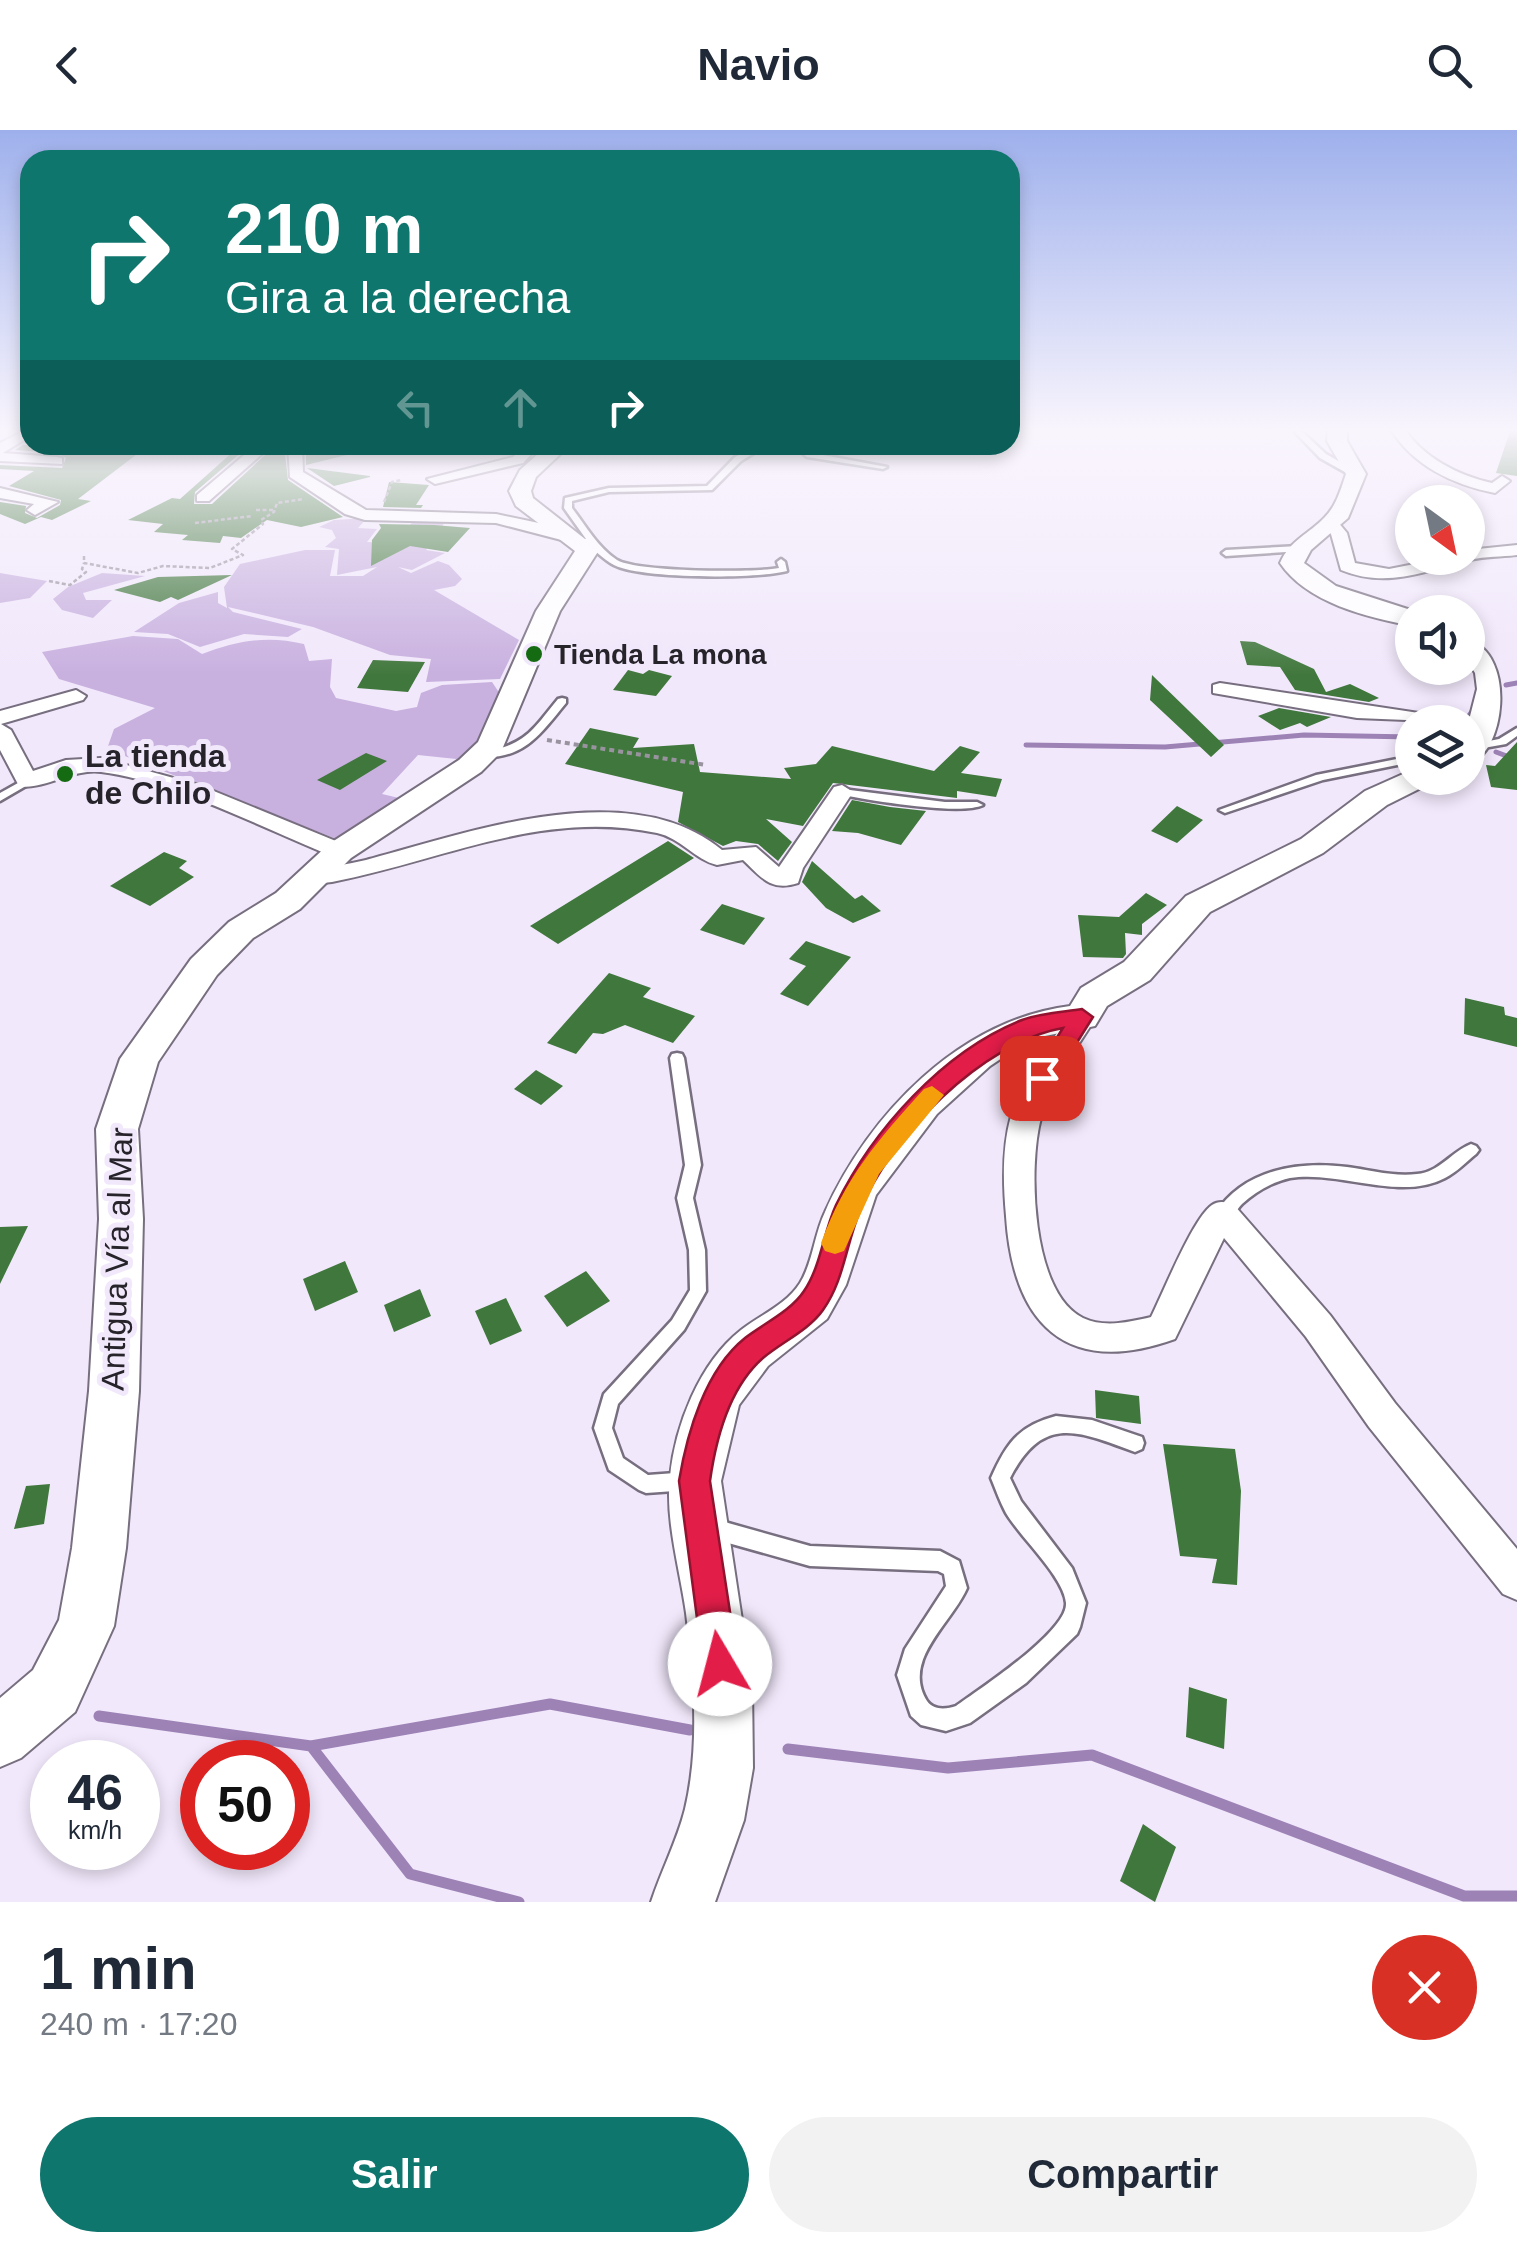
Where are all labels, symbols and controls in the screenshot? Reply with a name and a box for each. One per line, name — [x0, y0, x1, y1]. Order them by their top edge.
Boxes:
icon: back — [40, 38, 95, 93]
icon: search — [1422, 38, 1477, 93]
text: Navio — [697, 39, 820, 90]
icon: right — [60, 190, 190, 320]
text: 210 m — [225, 190, 423, 268]
text: Gira a la derecha — [225, 272, 570, 323]
icon: left — [388, 380, 443, 435]
icon: ahead — [493, 380, 548, 435]
icon: right — [598, 380, 653, 435]
north arrow — [1395, 485, 1485, 575]
map controls — [1395, 485, 1485, 795]
button: sound — [1395, 595, 1485, 685]
place label: Tienda La mona — [554, 639, 767, 670]
marker: Tienda La mona — [523, 643, 545, 665]
button: layers — [1395, 705, 1485, 795]
place label: La tienda de Chilo — [85, 738, 226, 811]
marker: La tienda de Chilo — [54, 763, 76, 785]
pin — [1000, 1036, 1085, 1121]
icon: arrive — [1015, 1051, 1070, 1106]
street label: Antigua Vía al Mar — [94, 1126, 140, 1391]
position arrow — [668, 1612, 772, 1716]
speed limit sign: 50 — [180, 1740, 310, 1870]
text: 46 — [67, 1765, 123, 1821]
text: km/h — [68, 1816, 122, 1844]
text: 1 min — [40, 1935, 197, 2002]
button: close — [1372, 1935, 1477, 2040]
text: 240 m · 17:20 — [40, 2006, 237, 2042]
button: Salir — [40, 2117, 749, 2232]
button: Compartir — [769, 2117, 1477, 2232]

